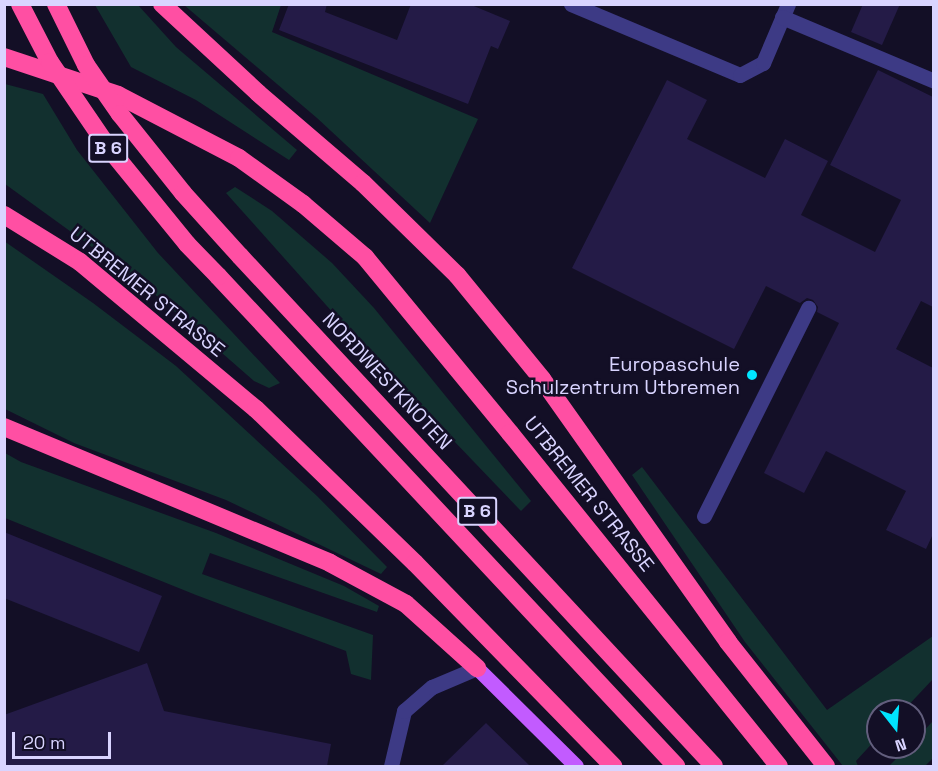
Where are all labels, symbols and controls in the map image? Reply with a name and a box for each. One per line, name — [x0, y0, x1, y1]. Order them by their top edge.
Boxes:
road number: B 6 — [87, 133, 129, 163]
street label: UTBREMER STRASSE — [65, 222, 229, 362]
street label: NORDWESTKNOTEN — [317, 307, 457, 455]
place label: Europaschule Schulzentrum Utbremen — [506, 352, 740, 399]
marker: Europaschule Schulzentrum Utbremen — [745, 368, 759, 382]
street label: UTBREMER STRASSE — [519, 412, 659, 576]
road number: B 6 — [456, 496, 498, 526]
north arrow — [866, 699, 926, 759]
scale bar — [15, 720, 114, 758]
text: 20 m — [23, 731, 66, 754]
text: N — [893, 733, 909, 756]

